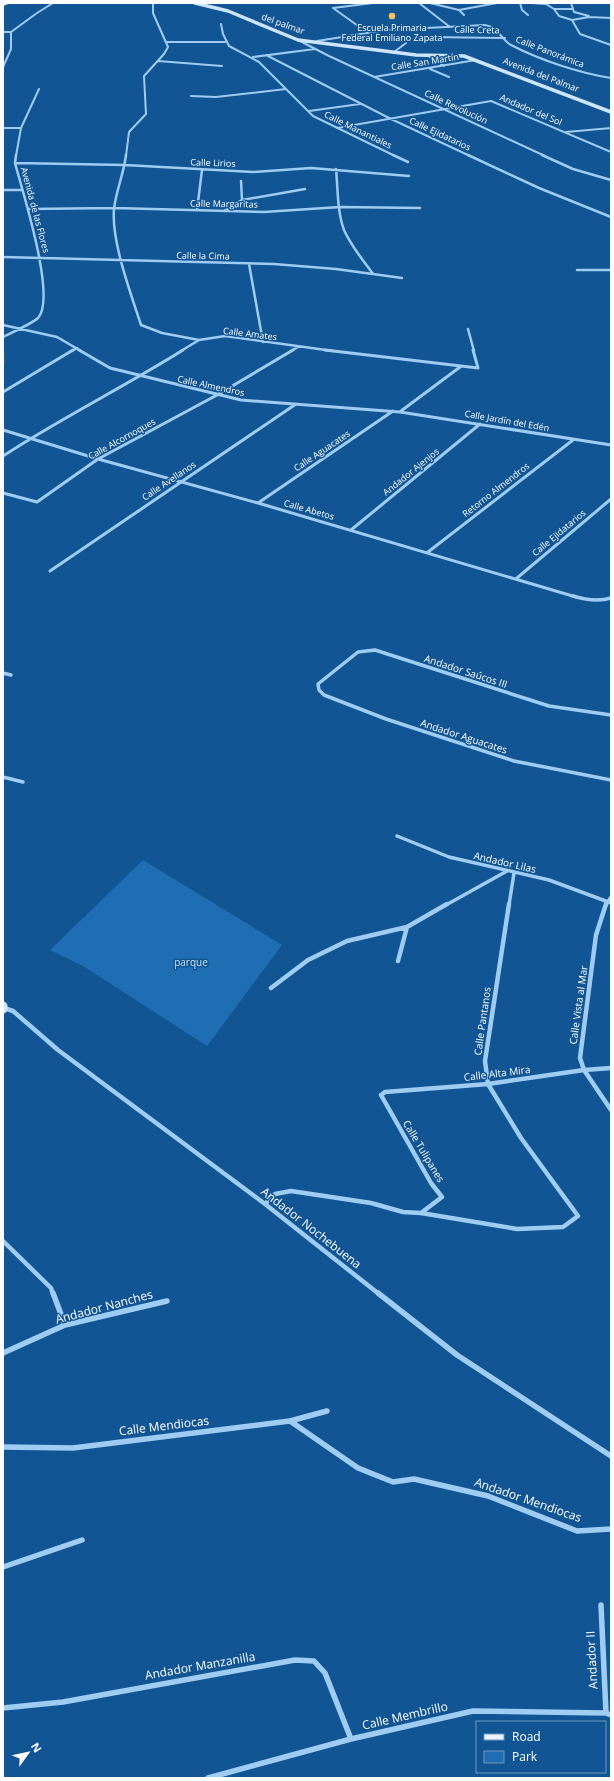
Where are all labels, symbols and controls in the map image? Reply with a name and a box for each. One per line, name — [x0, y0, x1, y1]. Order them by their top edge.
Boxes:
street label: del palmar — [260, 10, 307, 37]
marker: Escuela Primaria Federal Emiliano Zapata — [387, 11, 397, 21]
place label: Escuela Primaria Federal Emiliano Zapata — [342, 21, 442, 44]
street label: Calle Creta — [454, 23, 500, 36]
street label: Calle Panorámica — [514, 32, 586, 71]
street label: Calle San Martín — [390, 50, 460, 73]
street label: Avenida del Palmar — [501, 54, 581, 95]
street label: Calle Revolución — [422, 86, 490, 127]
street label: Andador del Sol — [498, 91, 564, 129]
street label: Calle Manantiales — [322, 108, 394, 152]
street label: Calle Ejidatarios — [407, 114, 473, 153]
street label: Calle Lirios — [190, 155, 236, 170]
street label: Avenida de las Flores — [18, 166, 53, 254]
street label: Calle Margaritas — [190, 196, 258, 211]
street label: Calle la Cima — [176, 249, 230, 262]
street label: Calle Amates — [222, 324, 278, 343]
street label: Calle Almendros — [176, 372, 246, 399]
street label: Calle Jardín del Edén — [464, 407, 550, 434]
street label: Calle Alcornoques — [86, 415, 158, 462]
street label: Calle Aguacates — [291, 427, 353, 474]
street label: Andador Ajenjos — [380, 445, 442, 498]
street label: Calle Avellanos — [139, 458, 198, 503]
street label: Retorno Almendros — [459, 459, 532, 520]
street label: Calle Abetos — [282, 496, 336, 523]
street label: Calle Ejidatarios — [529, 506, 588, 559]
street label: Andador Saúcos III — [423, 651, 509, 691]
street label: Andador Aguacates — [419, 715, 510, 757]
street label: Andador Lilas — [472, 848, 538, 876]
park label: parque — [174, 955, 208, 969]
street label: Calle Vista al Mar — [566, 965, 590, 1045]
street label: Calle Pantanos — [470, 986, 494, 1056]
street label: Calle Alta Mira — [463, 1062, 531, 1084]
street label: Calle Tulipanes — [400, 1117, 448, 1185]
street label: Andador Nochebuena — [258, 1183, 365, 1272]
street label: Andador Nanches — [53, 1285, 155, 1328]
street label: Calle Mendiocas — [118, 1412, 210, 1439]
street label: Andador Mendiocas — [472, 1473, 584, 1526]
street label: Andador II — [581, 1630, 602, 1690]
street label: Andador Manzanilla — [143, 1647, 256, 1684]
street label: Calle Membrillo — [360, 1697, 449, 1734]
legend — [476, 1721, 606, 1773]
text: Road — [512, 1728, 541, 1745]
north arrow — [8, 1733, 48, 1773]
text: N — [28, 1739, 46, 1755]
text: Park — [512, 1748, 538, 1765]

